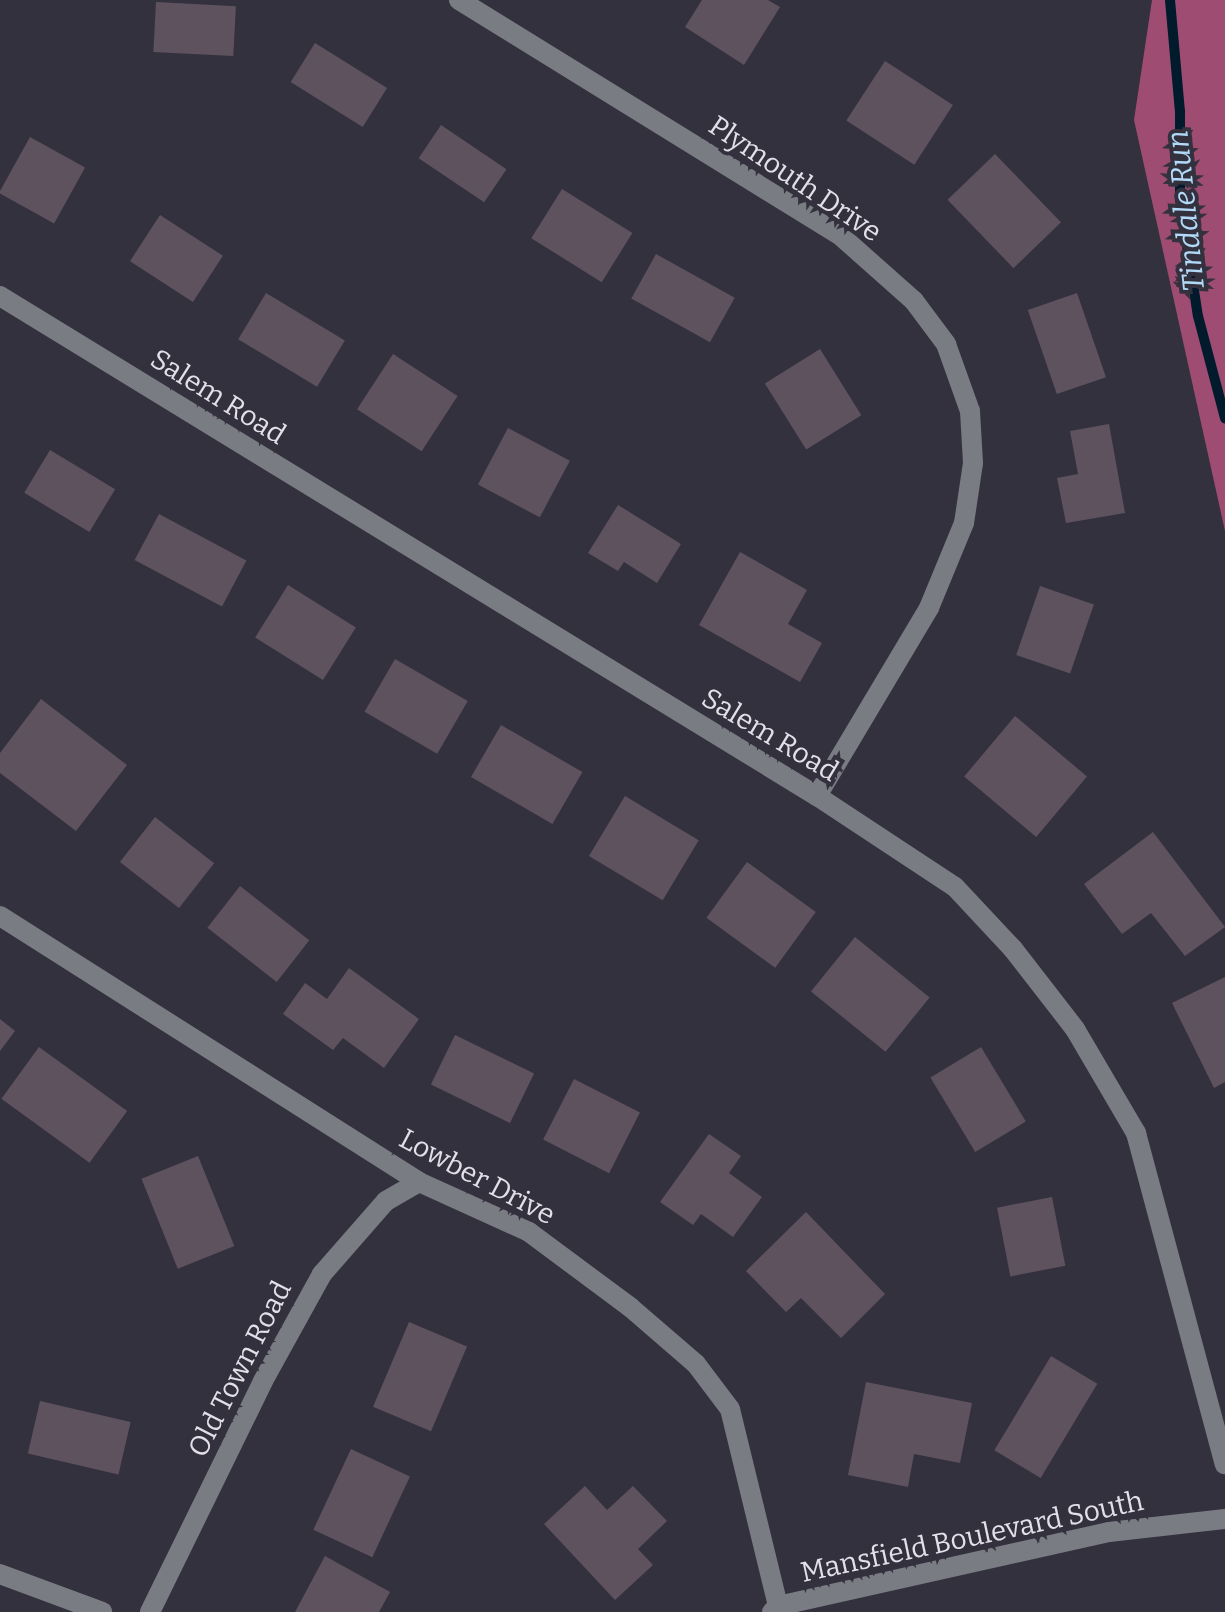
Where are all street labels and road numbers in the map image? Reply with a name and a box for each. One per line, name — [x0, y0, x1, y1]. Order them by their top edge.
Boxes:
street label: Plymouth Drive — [702, 109, 888, 249]
street label: Salem Road — [144, 342, 292, 452]
street label: Salem Road — [696, 681, 844, 789]
street label: Lowber Drive — [393, 1122, 561, 1232]
street label: Old Town Road — [181, 1275, 299, 1463]
street label: Mansfield Boulevard South — [798, 1484, 1146, 1590]

